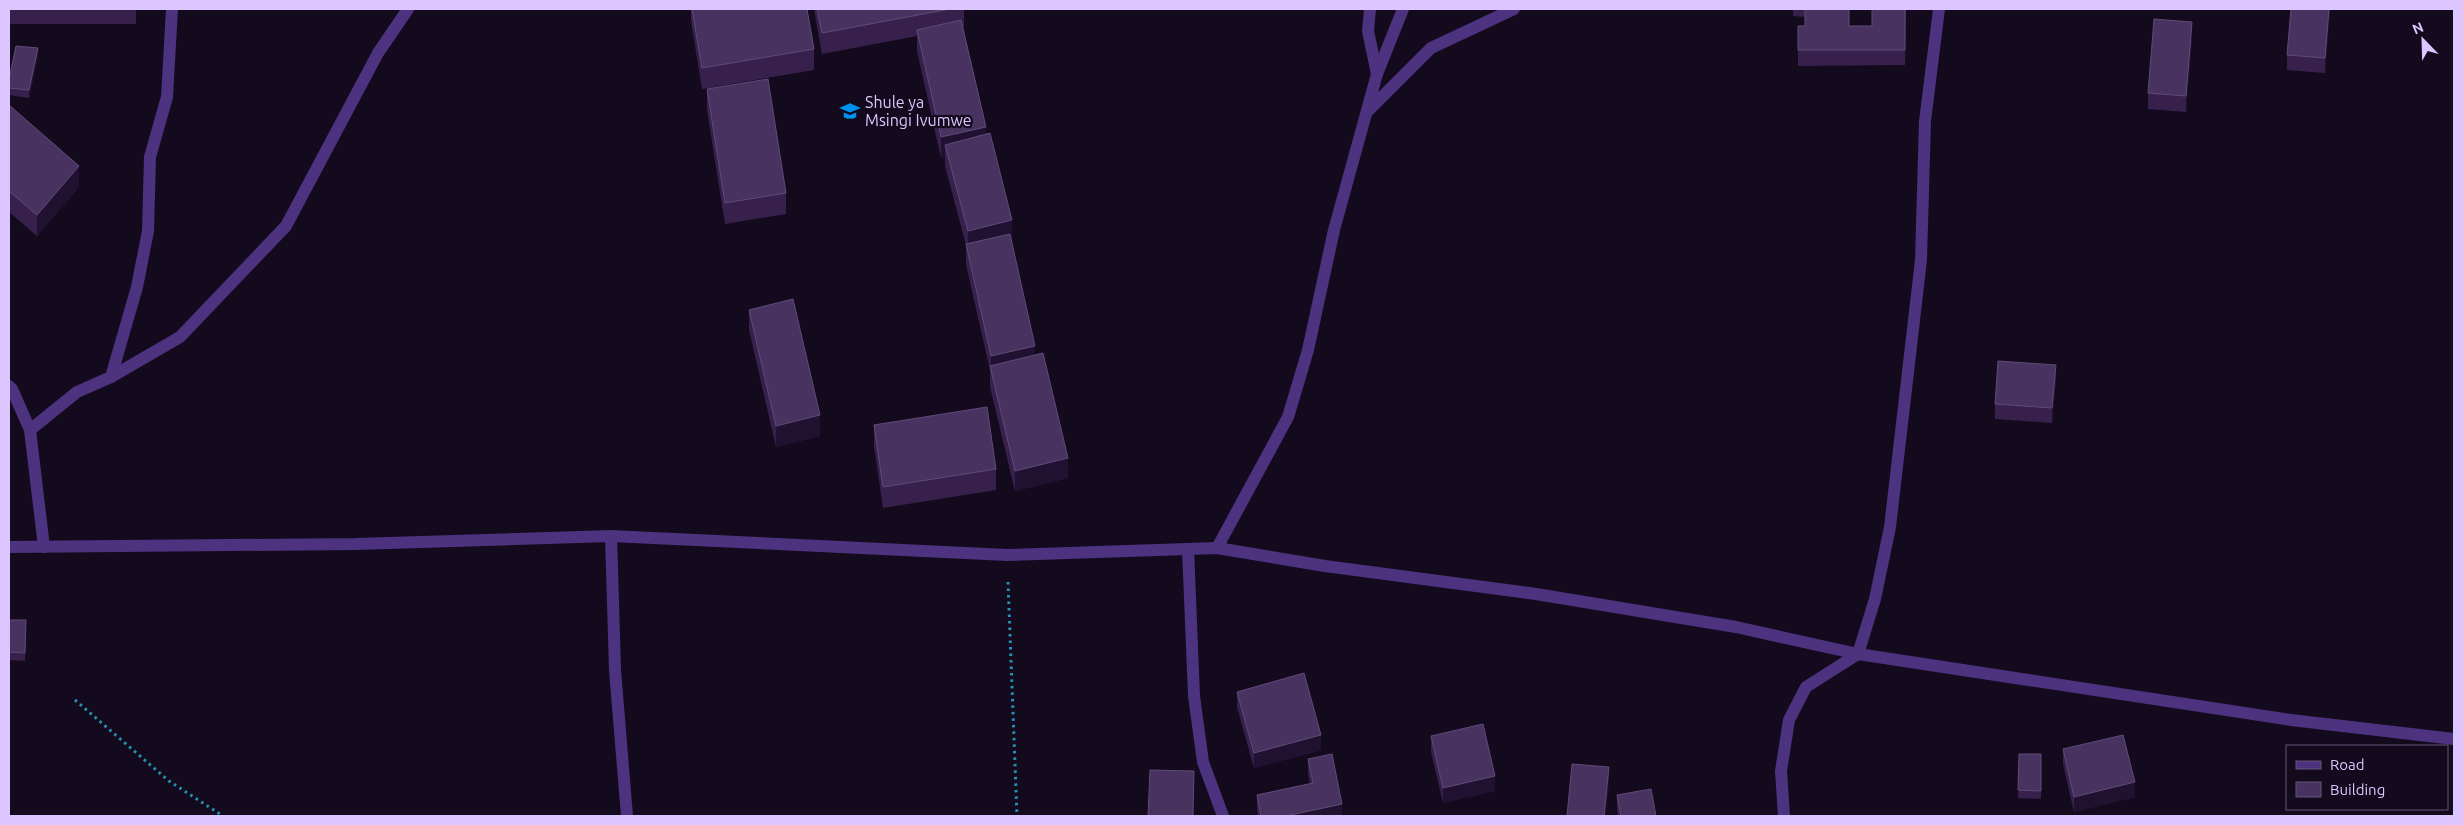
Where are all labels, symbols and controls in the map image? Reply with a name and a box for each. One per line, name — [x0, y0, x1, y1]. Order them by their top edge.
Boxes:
north arrow — [2398, 15, 2448, 65]
text: N — [2410, 19, 2426, 37]
place label: Shule ya Msingi Ivumwe — [865, 93, 972, 129]
school or university icon: Shule ya Msingi Ivumwe — [839, 100, 861, 122]
legend — [2286, 745, 2448, 810]
text: Road — [2330, 756, 2365, 773]
text: Building — [2330, 781, 2385, 798]

